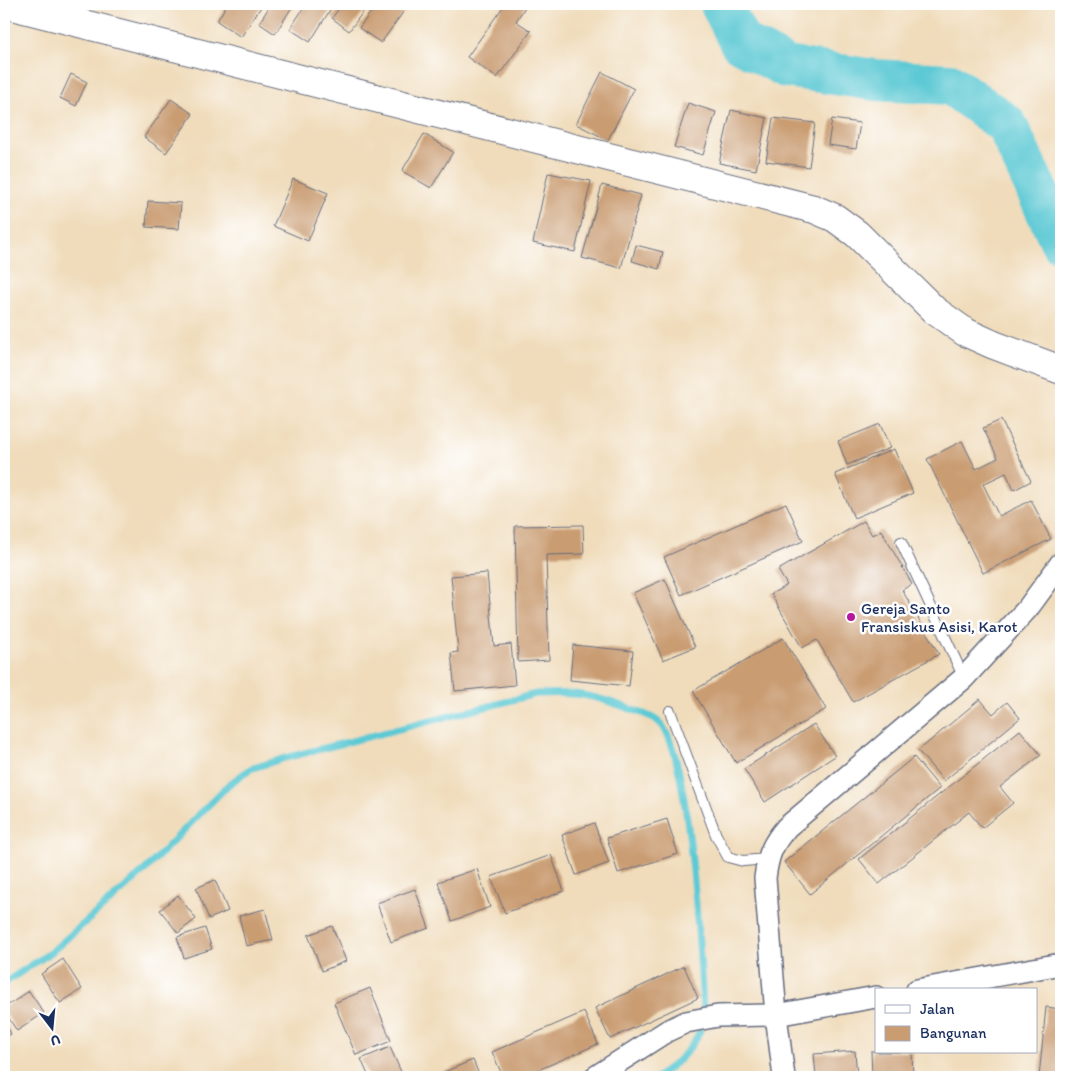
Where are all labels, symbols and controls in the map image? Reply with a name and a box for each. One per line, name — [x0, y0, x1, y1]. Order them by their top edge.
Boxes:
place label: Gereja Santo Fransiskus Asisi, Karot — [861, 599, 1018, 636]
marker: Gereja Santo Fransiskus Asisi, Karot — [845, 611, 857, 623]
legend — [875, 988, 1038, 1054]
text: Jalan — [920, 1000, 954, 1018]
north arrow — [28, 1004, 78, 1054]
text: Bangunan — [920, 1024, 987, 1042]
text: U — [49, 1031, 62, 1049]

